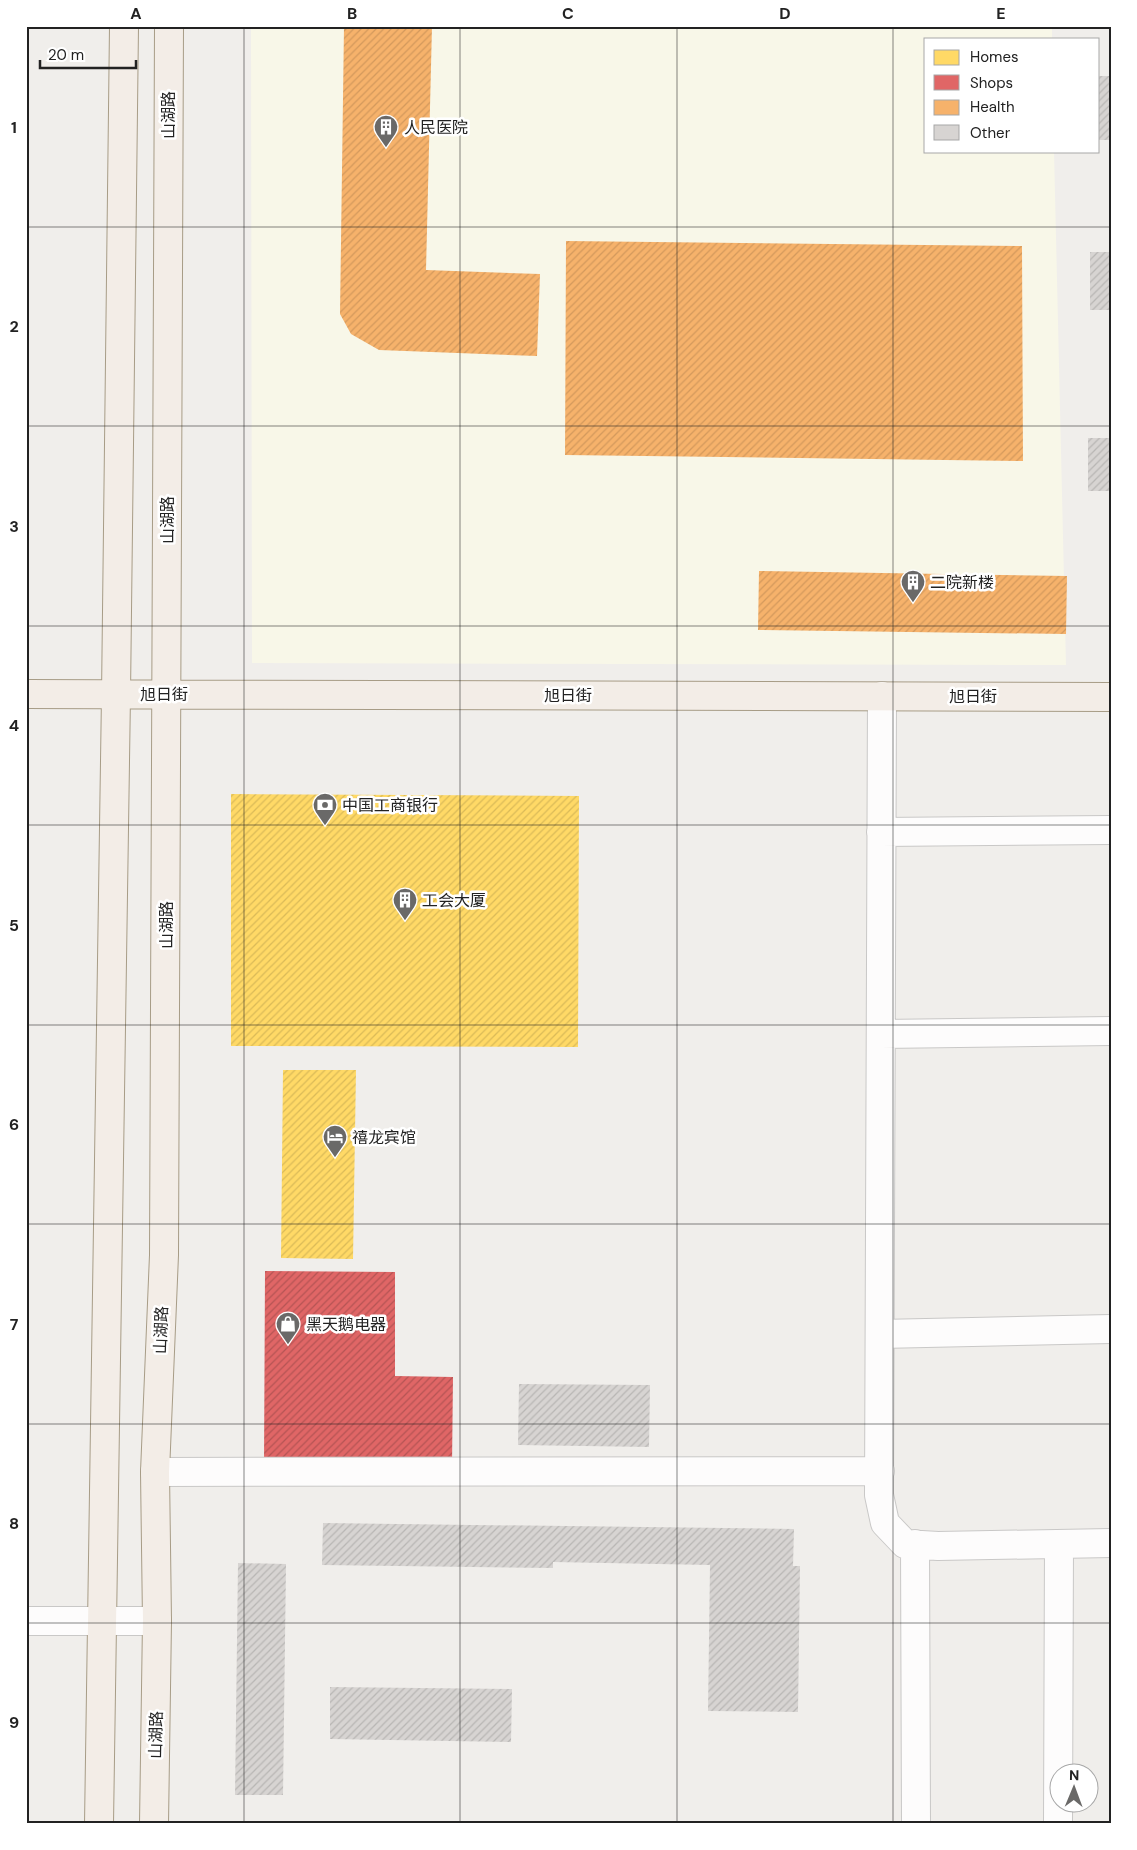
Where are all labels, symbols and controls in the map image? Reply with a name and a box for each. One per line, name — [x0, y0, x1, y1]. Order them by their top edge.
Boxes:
text: A — [130, 3, 142, 24]
text: B — [347, 3, 357, 24]
text: C — [562, 3, 574, 24]
text: D — [779, 3, 791, 24]
text: E — [996, 3, 1006, 24]
scale bar — [40, 38, 136, 70]
legend — [924, 38, 1100, 152]
text: 20 m — [48, 45, 84, 65]
text: Homes — [970, 47, 1019, 67]
text: Shops — [970, 73, 1013, 93]
street label: 山湖路 — [158, 91, 179, 139]
text: Health — [970, 97, 1015, 117]
building icon: 人民医院 — [373, 114, 399, 148]
text: 1 — [11, 117, 17, 138]
place label: 人民医院 — [404, 117, 468, 138]
text: Other — [970, 123, 1011, 143]
text: 2 — [9, 316, 19, 337]
street label: 山湖路 — [157, 496, 178, 544]
text: 3 — [9, 516, 19, 537]
building icon: 二院新楼 — [900, 569, 926, 603]
place label: 二院新楼 — [930, 572, 994, 593]
street label: 旭日街 — [140, 684, 188, 705]
street label: 旭日街 — [544, 685, 592, 706]
street label: 旭日街 — [949, 686, 997, 707]
text: 4 — [9, 715, 19, 736]
bank icon: 中国工商银行 — [312, 792, 338, 826]
place label: 中国工商银行 — [342, 795, 438, 816]
building icon: 工会大厦 — [392, 887, 418, 921]
place label: 工会大厦 — [422, 890, 486, 911]
street label: 山湖路 — [156, 901, 177, 949]
text: 5 — [9, 915, 19, 936]
text: 6 — [9, 1114, 19, 1135]
hotel icon: 禧龙宾馆 — [322, 1124, 348, 1158]
place label: 禧龙宾馆 — [352, 1127, 416, 1148]
street label: 山湖路 — [150, 1306, 172, 1354]
shop icon: 黑天鹅电器 — [275, 1311, 301, 1345]
text: 7 — [10, 1314, 19, 1335]
place label: 黑天鹅电器 — [306, 1314, 386, 1335]
text: 8 — [9, 1513, 19, 1534]
street label: 山湖路 — [145, 1711, 167, 1759]
text: 9 — [9, 1712, 19, 1733]
north arrow — [1050, 1762, 1100, 1812]
text: N — [1069, 1766, 1079, 1784]

